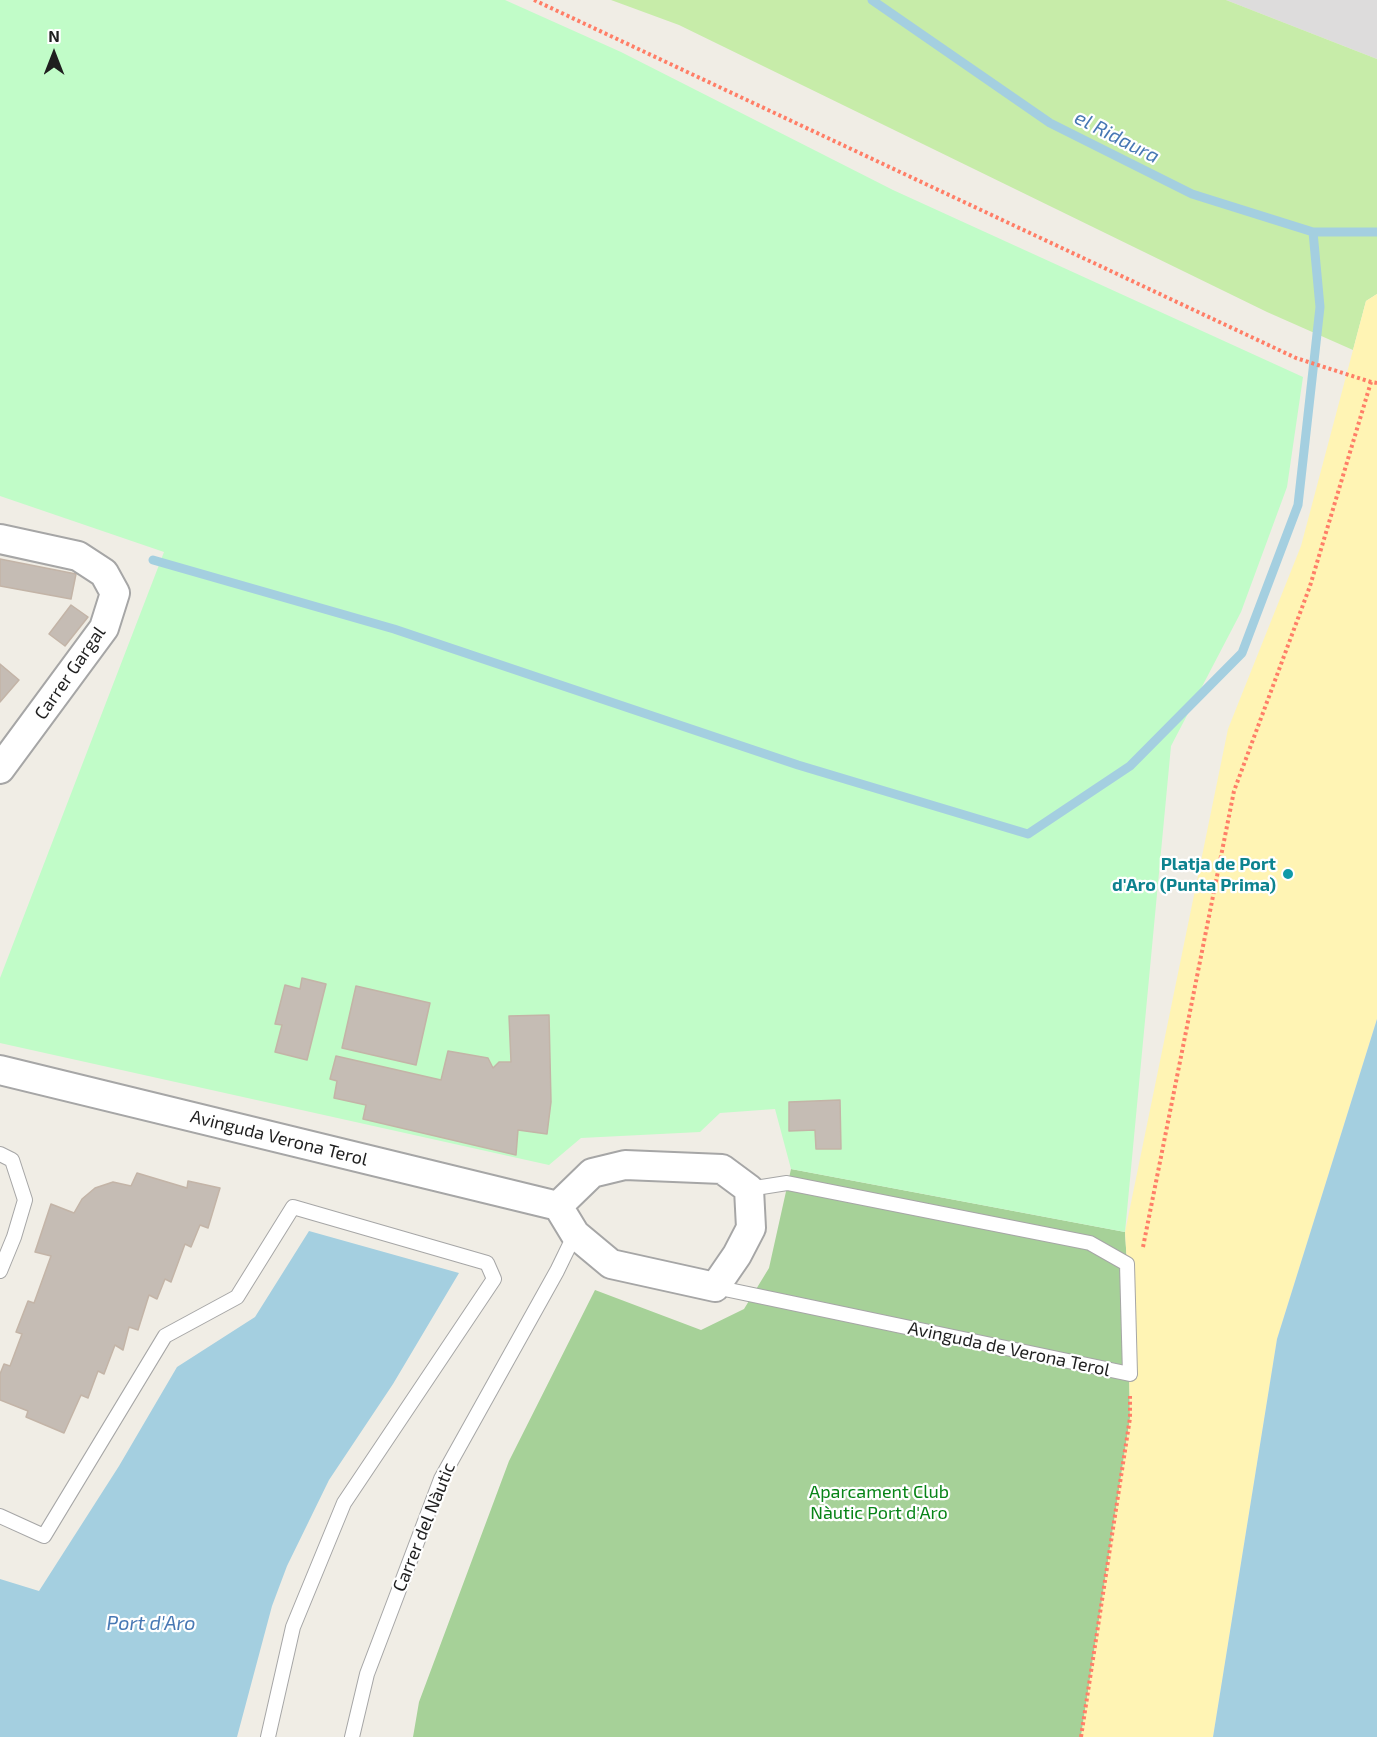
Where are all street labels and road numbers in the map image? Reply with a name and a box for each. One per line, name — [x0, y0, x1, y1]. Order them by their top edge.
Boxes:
street label: Carrer Gargal — [30, 622, 110, 724]
street label: Avinguda Verona Terol — [188, 1106, 370, 1170]
street label: Avinguda de Verona Terol — [906, 1317, 1112, 1381]
street label: Carrer del Nàutic — [388, 1459, 460, 1595]

